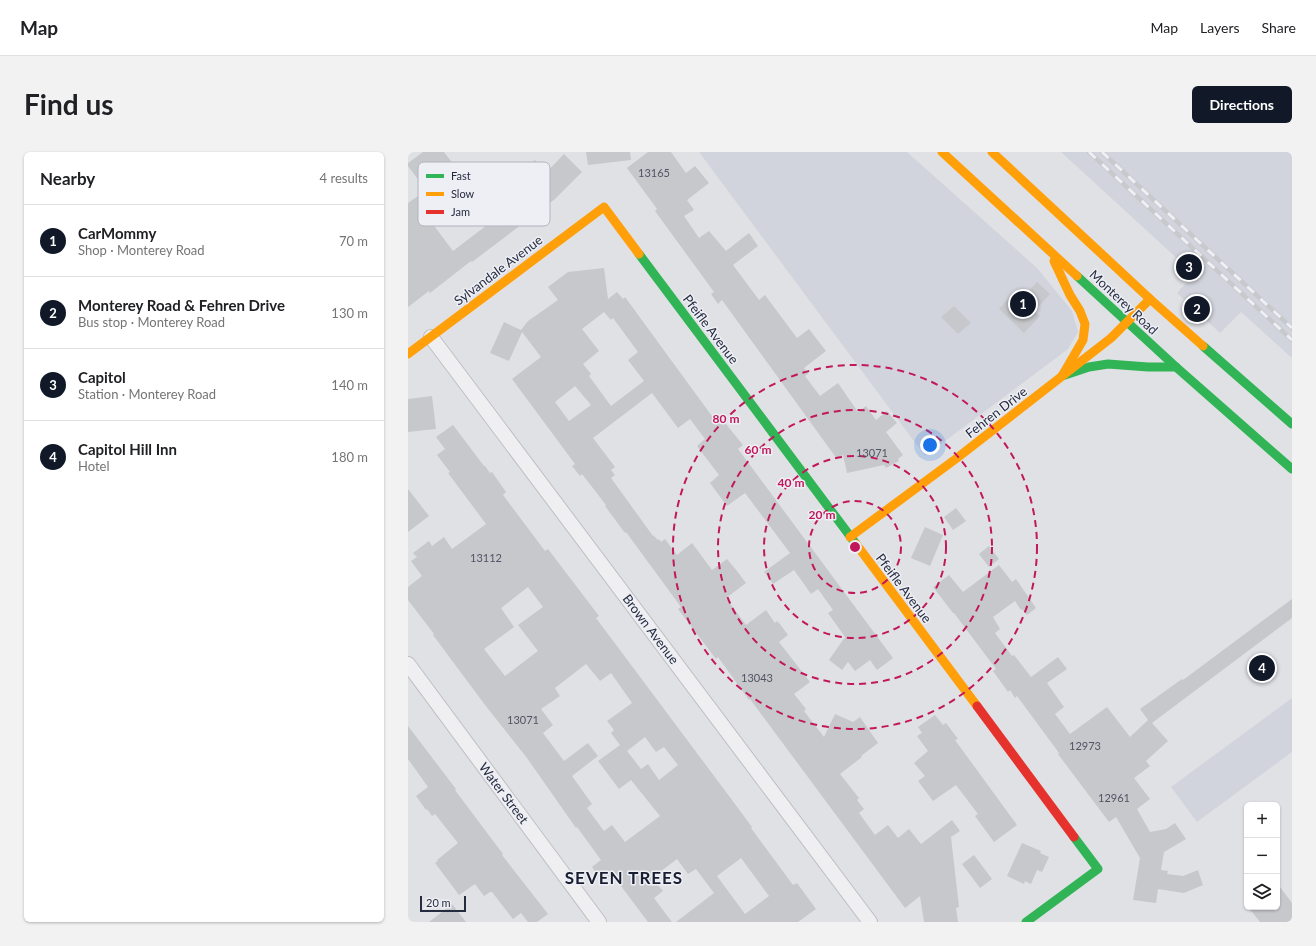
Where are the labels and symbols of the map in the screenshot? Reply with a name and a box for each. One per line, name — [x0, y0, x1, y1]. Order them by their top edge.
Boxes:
legend — [418, 162, 550, 226]
house number: 13165 — [638, 166, 670, 179]
text: Fast — [451, 169, 471, 182]
text: Slow — [451, 187, 475, 200]
text: Jam — [451, 205, 470, 218]
street label: Sylvandale Avenue — [451, 232, 545, 308]
pin: 3 — [1176, 252, 1202, 282]
street label: Monterey Road — [1087, 266, 1161, 338]
pin: 1 — [1010, 289, 1036, 319]
street label: Pfeifle Avenue — [680, 291, 742, 367]
pin: 2 — [1184, 294, 1210, 324]
street label: Fehren Drive — [962, 383, 1030, 441]
text: 80 m — [713, 411, 739, 426]
your location — [920, 435, 940, 455]
text: 60 m — [745, 442, 771, 457]
house number: 13071 — [856, 446, 888, 459]
text: 40 m — [778, 475, 804, 490]
text: 20 m — [809, 507, 835, 522]
centre of rings — [848, 540, 862, 554]
street label: Pfeifle Avenue — [873, 550, 935, 626]
house number: 13112 — [470, 551, 502, 564]
street label: Brown Avenue — [620, 591, 683, 667]
pin: 4 — [1249, 653, 1275, 683]
house number: 13043 — [741, 671, 773, 684]
house number: 13071 — [507, 713, 539, 726]
house number: 12973 — [1069, 739, 1101, 752]
street label: Water Street — [476, 759, 532, 827]
house number: 12961 — [1098, 791, 1130, 804]
district label: SEVEN TREES — [565, 867, 683, 888]
scale bar — [420, 894, 466, 913]

